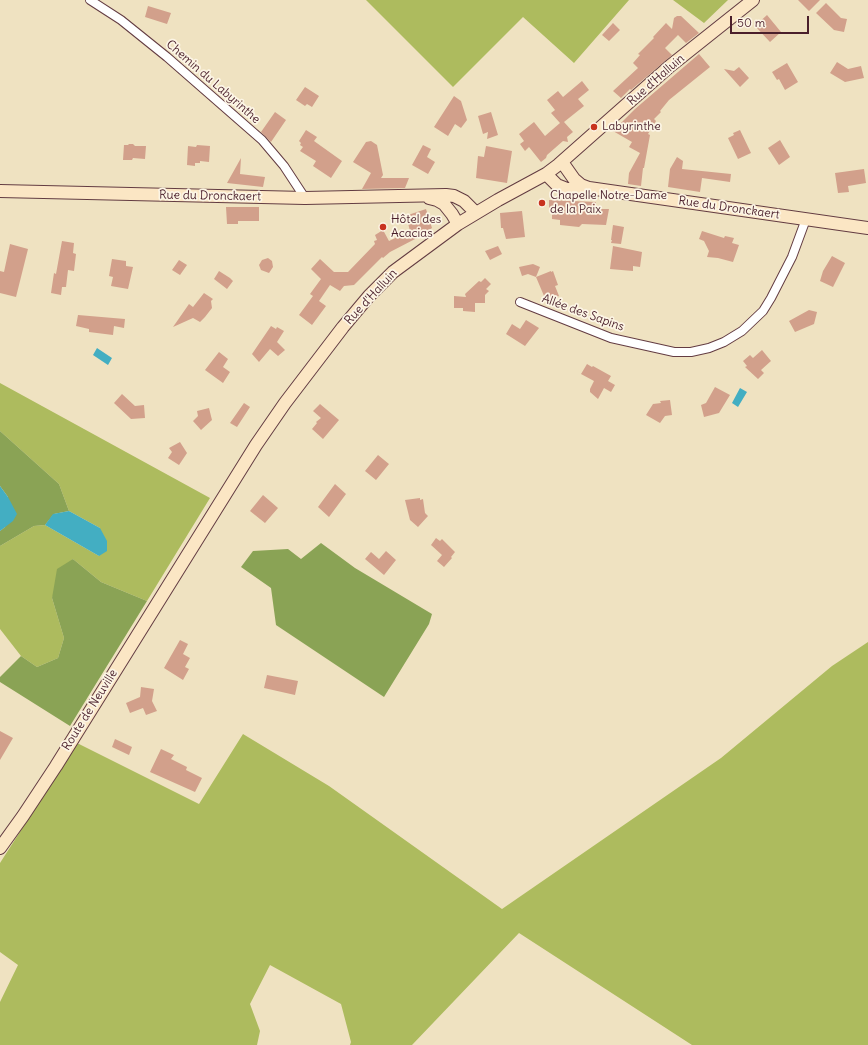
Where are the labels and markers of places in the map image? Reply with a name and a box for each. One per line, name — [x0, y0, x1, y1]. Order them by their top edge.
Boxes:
place label: Labyrinthe — [602, 120, 661, 134]
marker: Labyrinthe — [589, 122, 599, 132]
place label: Chapelle Notre-Dame de la Paix — [550, 189, 667, 217]
marker: Chapelle Notre-Dame de la Paix — [537, 198, 547, 208]
place label: Hôtel des Acacias — [391, 213, 441, 241]
marker: Hôtel des Acacias — [378, 222, 388, 232]

